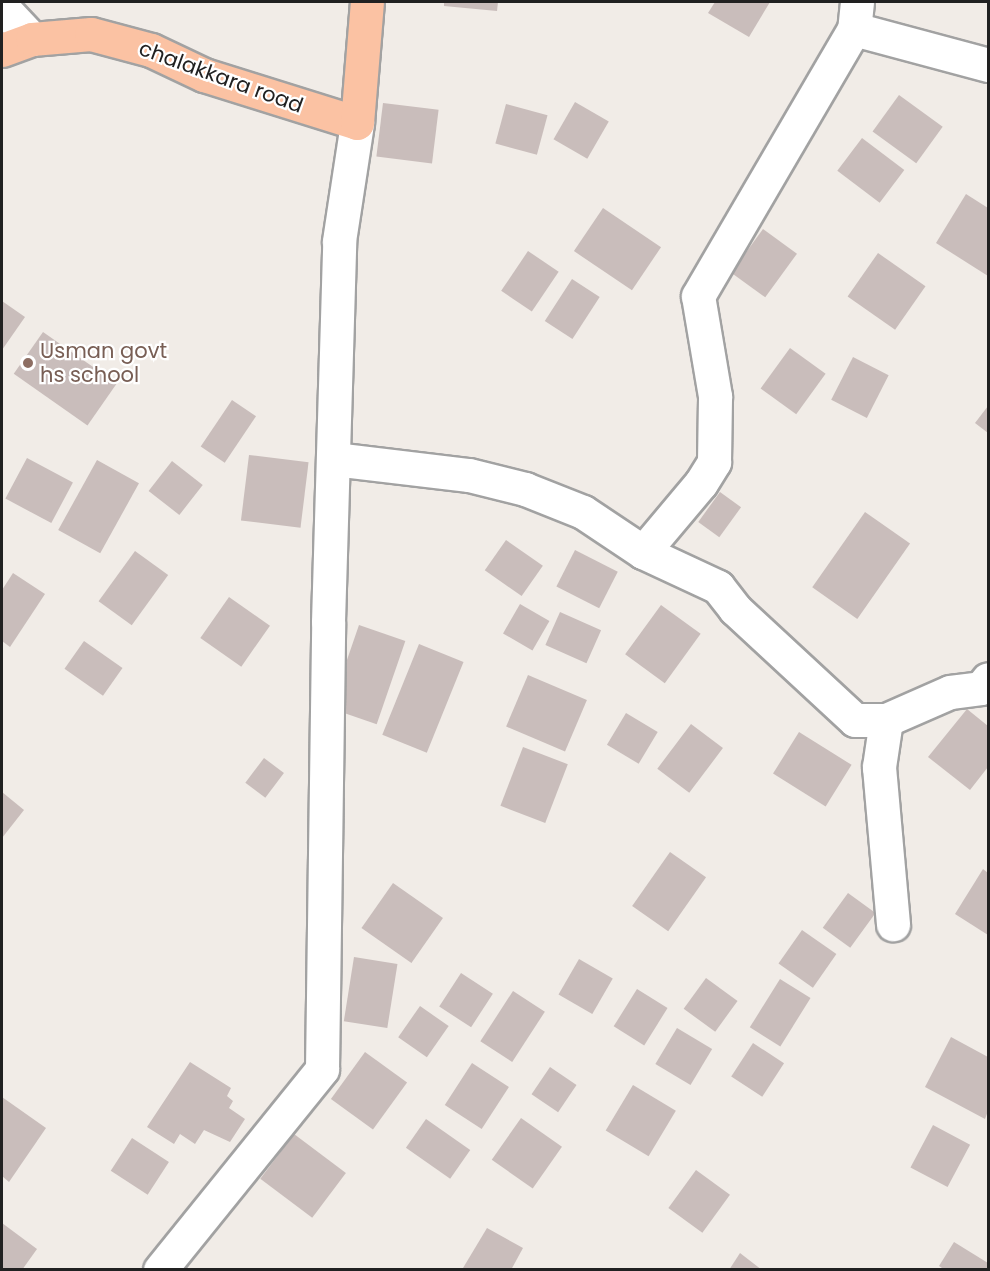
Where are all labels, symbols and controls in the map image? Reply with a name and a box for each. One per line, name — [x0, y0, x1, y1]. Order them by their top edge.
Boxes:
street label: chalakkara road — [135, 36, 307, 118]
place label: Usman govt hs school — [40, 338, 167, 388]
marker: Usman govt hs school — [21, 356, 35, 370]

